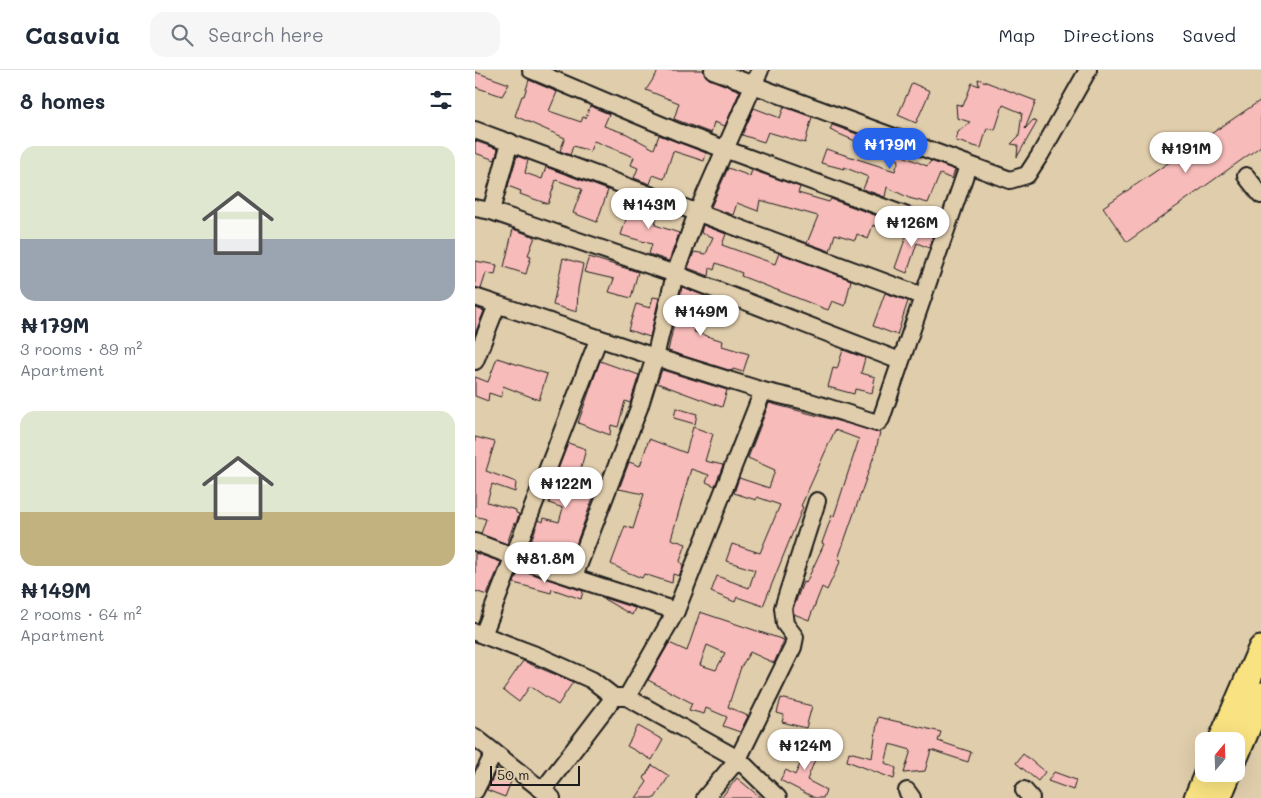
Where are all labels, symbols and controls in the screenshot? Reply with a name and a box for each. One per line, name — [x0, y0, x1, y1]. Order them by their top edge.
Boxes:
search box — [150, 12, 500, 57]
text: Casavia — [25, 19, 120, 50]
icon: search — [168, 21, 196, 49]
text: Search here — [208, 22, 324, 47]
text: Map — [998, 23, 1035, 47]
text: Directions — [1063, 23, 1155, 47]
text: Saved — [1183, 23, 1236, 47]
icon: filters — [427, 86, 455, 114]
text: 8 homes — [20, 87, 105, 114]
pin: ₦179M — [855, 128, 925, 170]
pin: ₦191M — [1151, 132, 1221, 174]
text: ₦179M — [864, 133, 916, 154]
text: ₦191M — [1160, 137, 1212, 158]
icon: home — [193, 178, 283, 268]
pin: ₦143M — [614, 188, 684, 230]
text: ₦143M — [622, 193, 676, 214]
pin: ₦126M — [877, 206, 947, 248]
text: ₦126M — [885, 211, 939, 232]
pin: ₦149M — [666, 294, 736, 337]
text: ₦149M — [674, 300, 728, 321]
text: ₦179M — [20, 311, 90, 338]
text: 3 rooms · 89 m² — [20, 338, 142, 359]
text: Apartment — [20, 359, 105, 380]
icon: home — [193, 443, 283, 533]
pin: ₦122M — [531, 466, 601, 509]
text: ₦122M — [540, 472, 592, 493]
pin: ₦81.8M — [504, 542, 586, 584]
text: ₦81.8M — [515, 547, 575, 568]
text: ₦149M — [20, 576, 91, 603]
text: 2 rooms · 64 m² — [20, 603, 142, 624]
text: Apartment — [20, 624, 105, 645]
pin: ₦124M — [770, 728, 840, 771]
north arrow — [1195, 732, 1245, 782]
map controls — [1195, 732, 1245, 782]
text: ₦124M — [778, 734, 832, 755]
scale bar — [490, 763, 580, 786]
text: 50 m — [497, 765, 529, 784]

